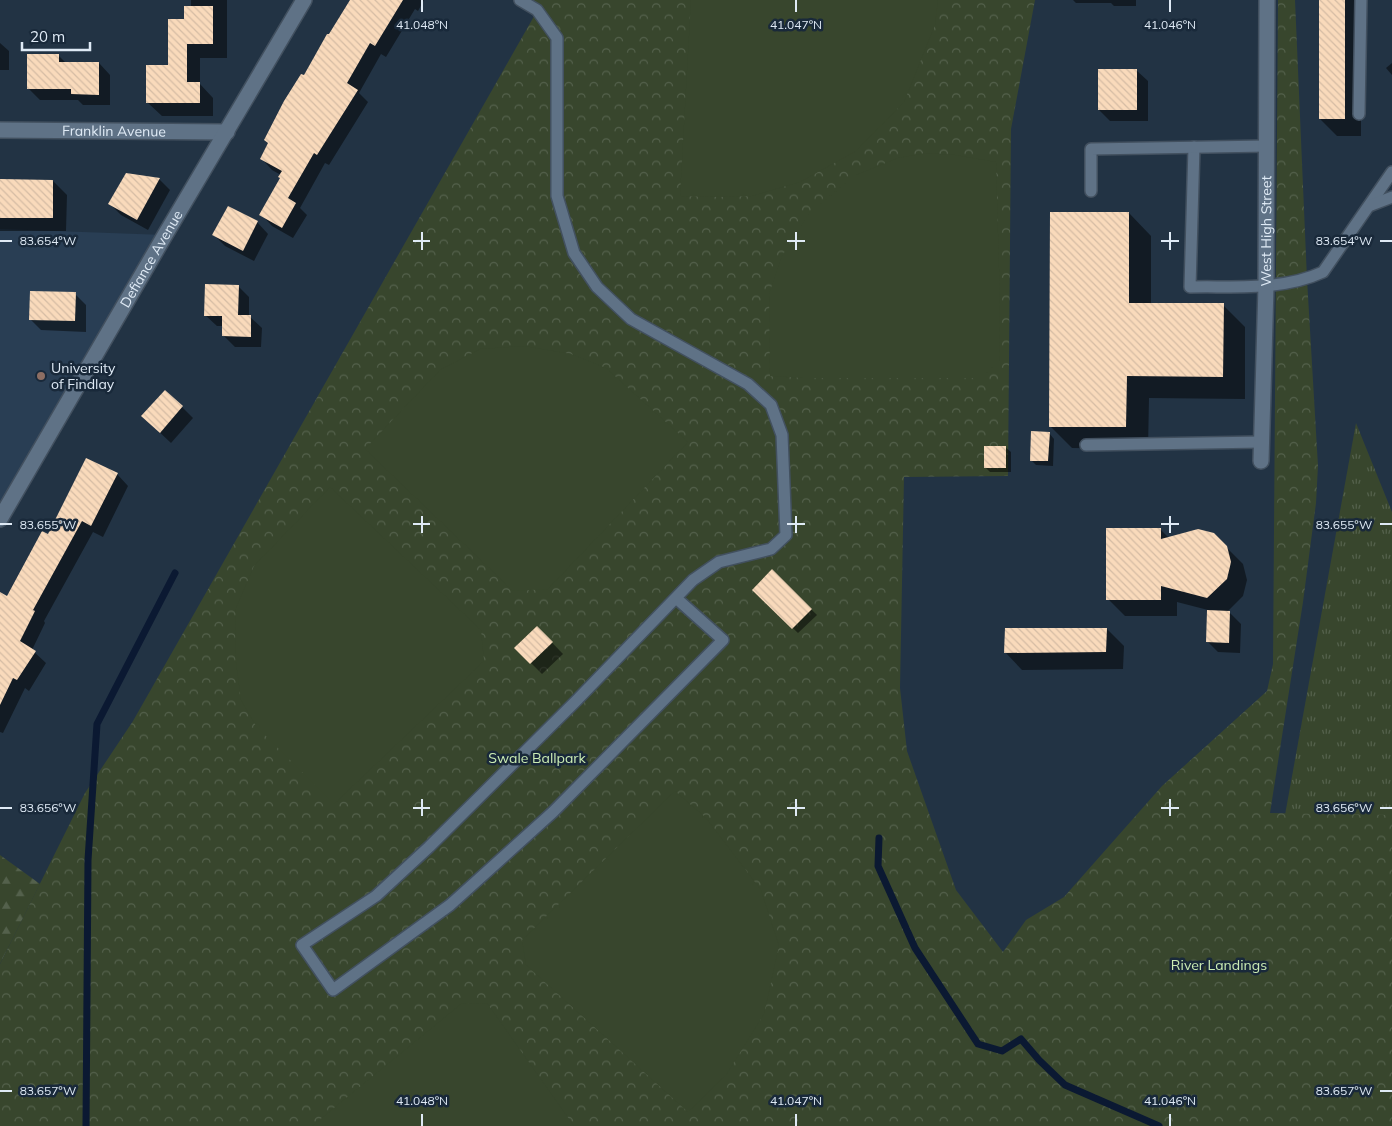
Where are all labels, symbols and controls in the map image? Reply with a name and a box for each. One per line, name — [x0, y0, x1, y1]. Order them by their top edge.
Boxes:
text: 41.048°N — [396, 17, 448, 32]
text: 41.047°N — [770, 17, 822, 32]
text: 41.046°N — [1144, 17, 1196, 32]
scale bar — [22, 20, 90, 52]
text: 20 m — [30, 27, 65, 46]
street label: Franklin Avenue — [62, 122, 166, 140]
street label: West High Street — [1257, 175, 1275, 287]
street label: Defiance Avenue — [116, 207, 187, 311]
text: 83.654°W — [20, 233, 76, 248]
text: 83.654°W — [1316, 233, 1372, 248]
place label: University of Findlay — [51, 359, 116, 393]
marker: University of Findlay — [35, 370, 47, 382]
text: 83.655°W — [20, 517, 76, 532]
text: 83.655°W — [1316, 517, 1372, 532]
park label: Swale Ballpark — [488, 749, 586, 767]
text: 83.656°W — [20, 800, 76, 815]
text: 83.656°W — [1316, 800, 1372, 815]
park label: River Landings — [1171, 956, 1267, 974]
text: 83.657°W — [20, 1083, 76, 1098]
text: 83.657°W — [1316, 1083, 1372, 1098]
text: 41.048°N — [396, 1093, 448, 1108]
text: 41.047°N — [770, 1093, 822, 1108]
text: 41.046°N — [1144, 1093, 1196, 1108]

